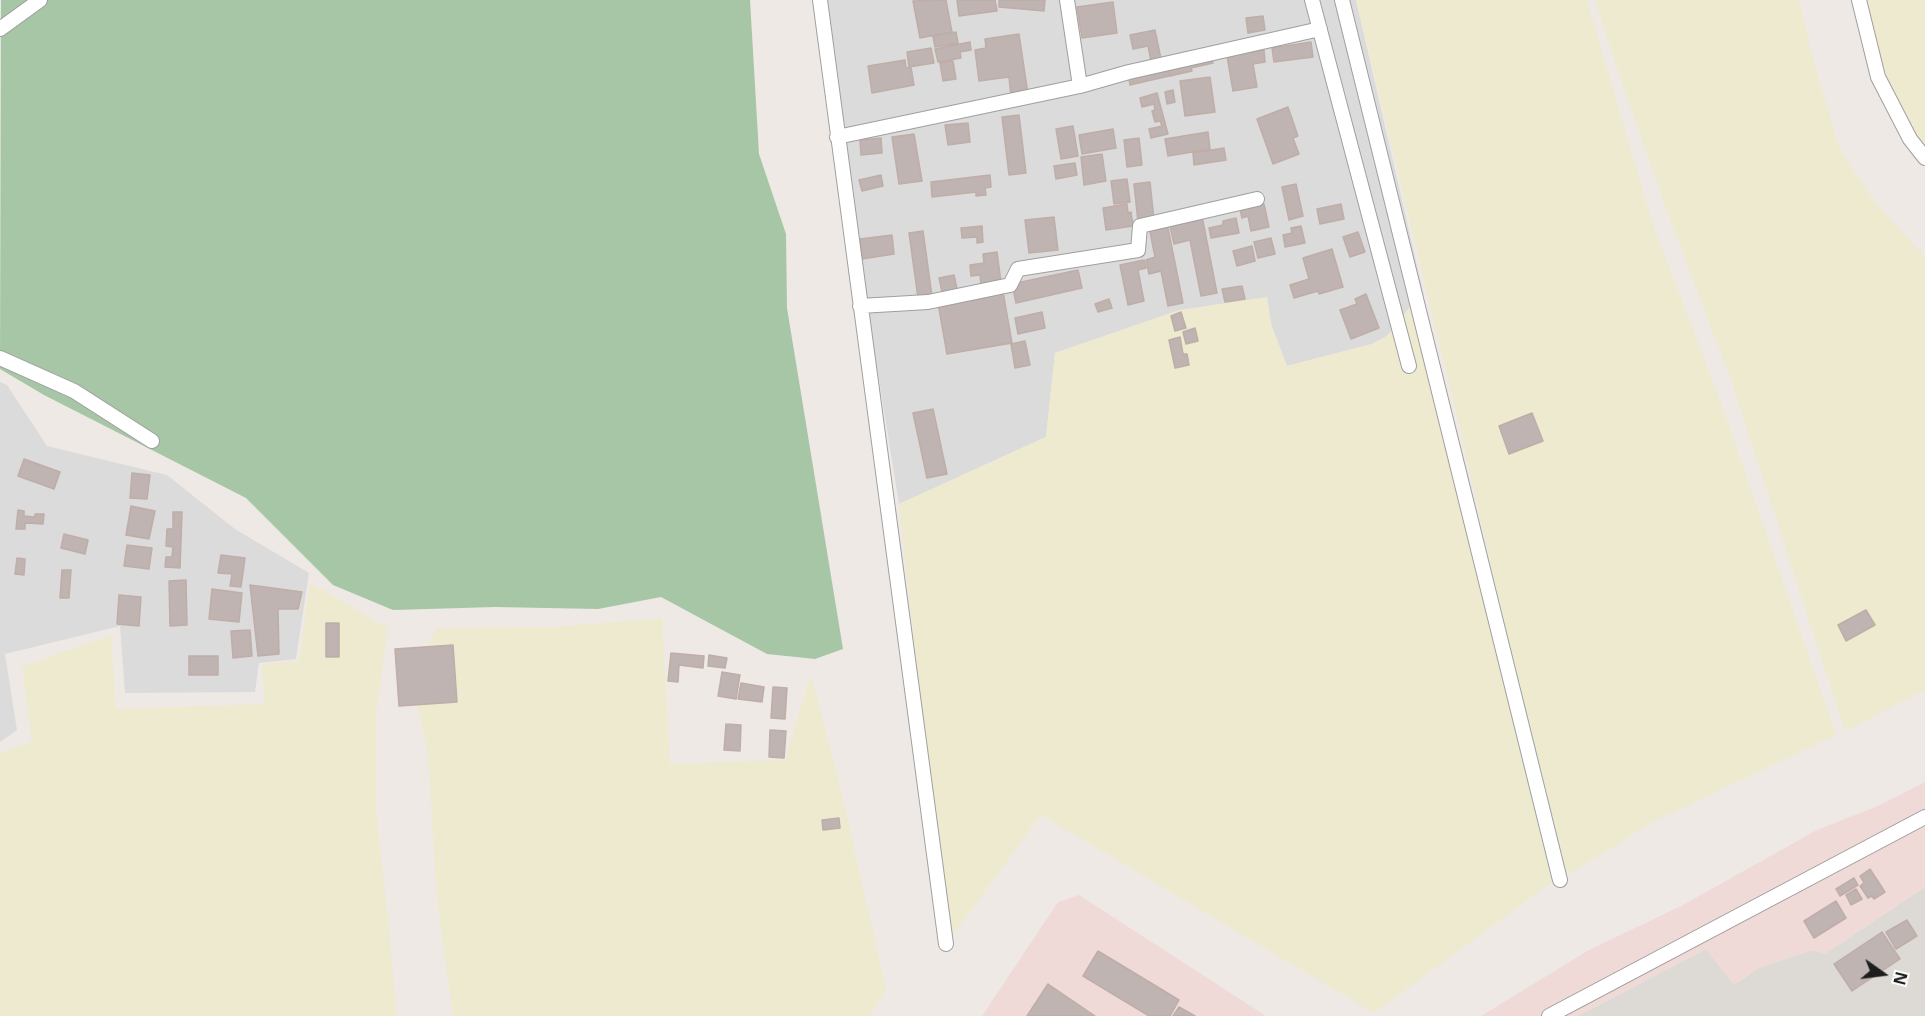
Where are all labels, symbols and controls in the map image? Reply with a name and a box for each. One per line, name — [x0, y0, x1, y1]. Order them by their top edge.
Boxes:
north arrow — [1853, 944, 1913, 1004]
text: N — [1888, 969, 1913, 987]

